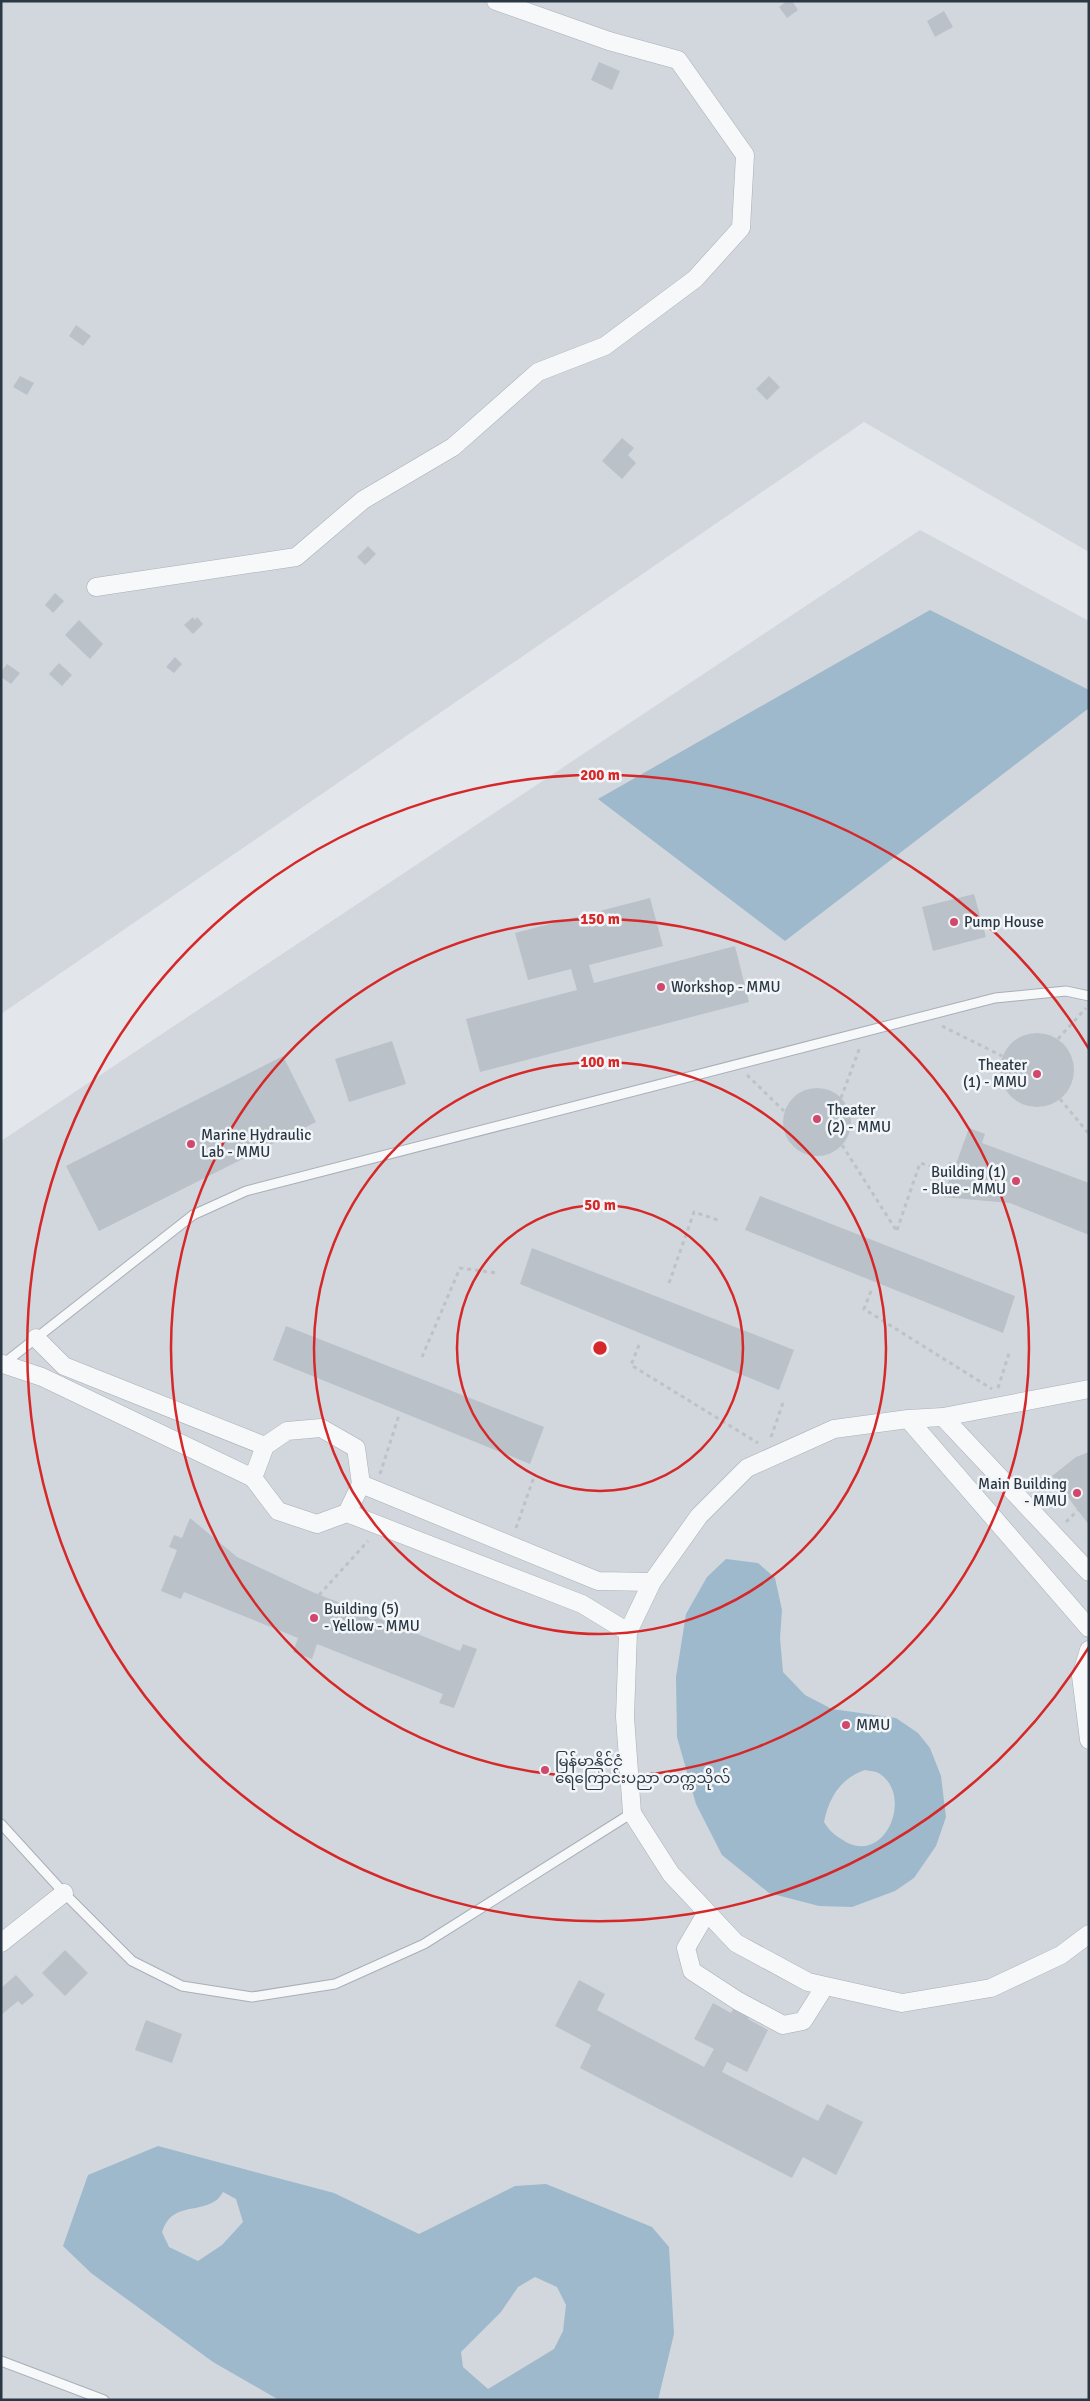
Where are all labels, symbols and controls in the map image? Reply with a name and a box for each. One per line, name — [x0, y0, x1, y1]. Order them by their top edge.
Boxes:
text: 200 m — [580, 766, 620, 784]
text: 150 m — [580, 910, 620, 928]
place label: Pump House — [964, 913, 1044, 931]
marker: Pump House — [948, 916, 960, 928]
place label: Workshop - MMU — [671, 978, 781, 996]
marker: Workshop - MMU — [655, 981, 667, 993]
text: 100 m — [580, 1053, 620, 1071]
place label: Theater (1) - MMU — [963, 1056, 1027, 1091]
marker: Theater (1) - MMU — [1031, 1068, 1043, 1080]
place label: Theater (2) - MMU — [827, 1101, 891, 1136]
marker: Theater (2) - MMU — [811, 1113, 823, 1125]
place label: Marine Hydraulic Lab - MMU — [201, 1126, 311, 1161]
marker: Marine Hydraulic Lab - MMU — [185, 1138, 197, 1150]
place label: Building (1) - Blue - MMU — [922, 1163, 1006, 1198]
marker: Building (1) - Blue - MMU — [1010, 1175, 1022, 1187]
text: 50 m — [584, 1196, 616, 1214]
centre of rings — [591, 1339, 609, 1357]
place label: Main Building - MMU — [978, 1475, 1067, 1510]
marker: Main Building - MMU — [1071, 1487, 1083, 1499]
place label: Building (5) - Yellow - MMU — [324, 1600, 420, 1635]
marker: Building (5) - Yellow - MMU — [308, 1612, 320, 1624]
place label: MMU — [856, 1716, 890, 1734]
marker: MMU — [840, 1719, 852, 1731]
place label: မြန်မာနိုင်ငံ ရေကြောင်းပညာ တက္ကသိုလ် — [555, 1751, 730, 1790]
marker: မြန်မာနိုင်ငံ ရေကြောင်းပညာ တက္ကသိုလ် — [539, 1764, 551, 1776]

